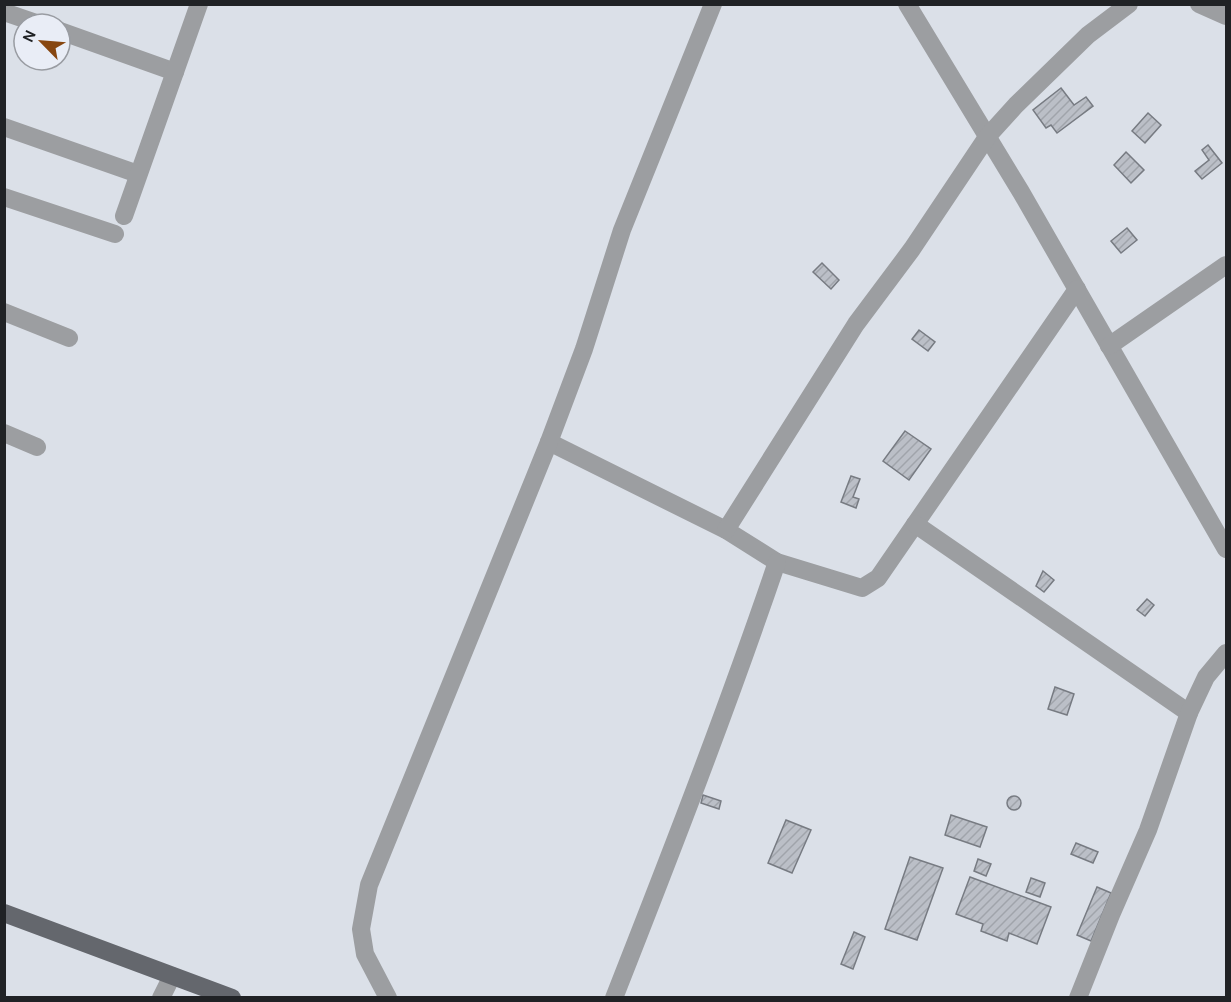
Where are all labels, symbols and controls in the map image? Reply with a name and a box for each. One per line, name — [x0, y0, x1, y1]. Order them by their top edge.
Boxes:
north arrow — [12, 12, 72, 72]
text: N — [18, 27, 40, 45]

